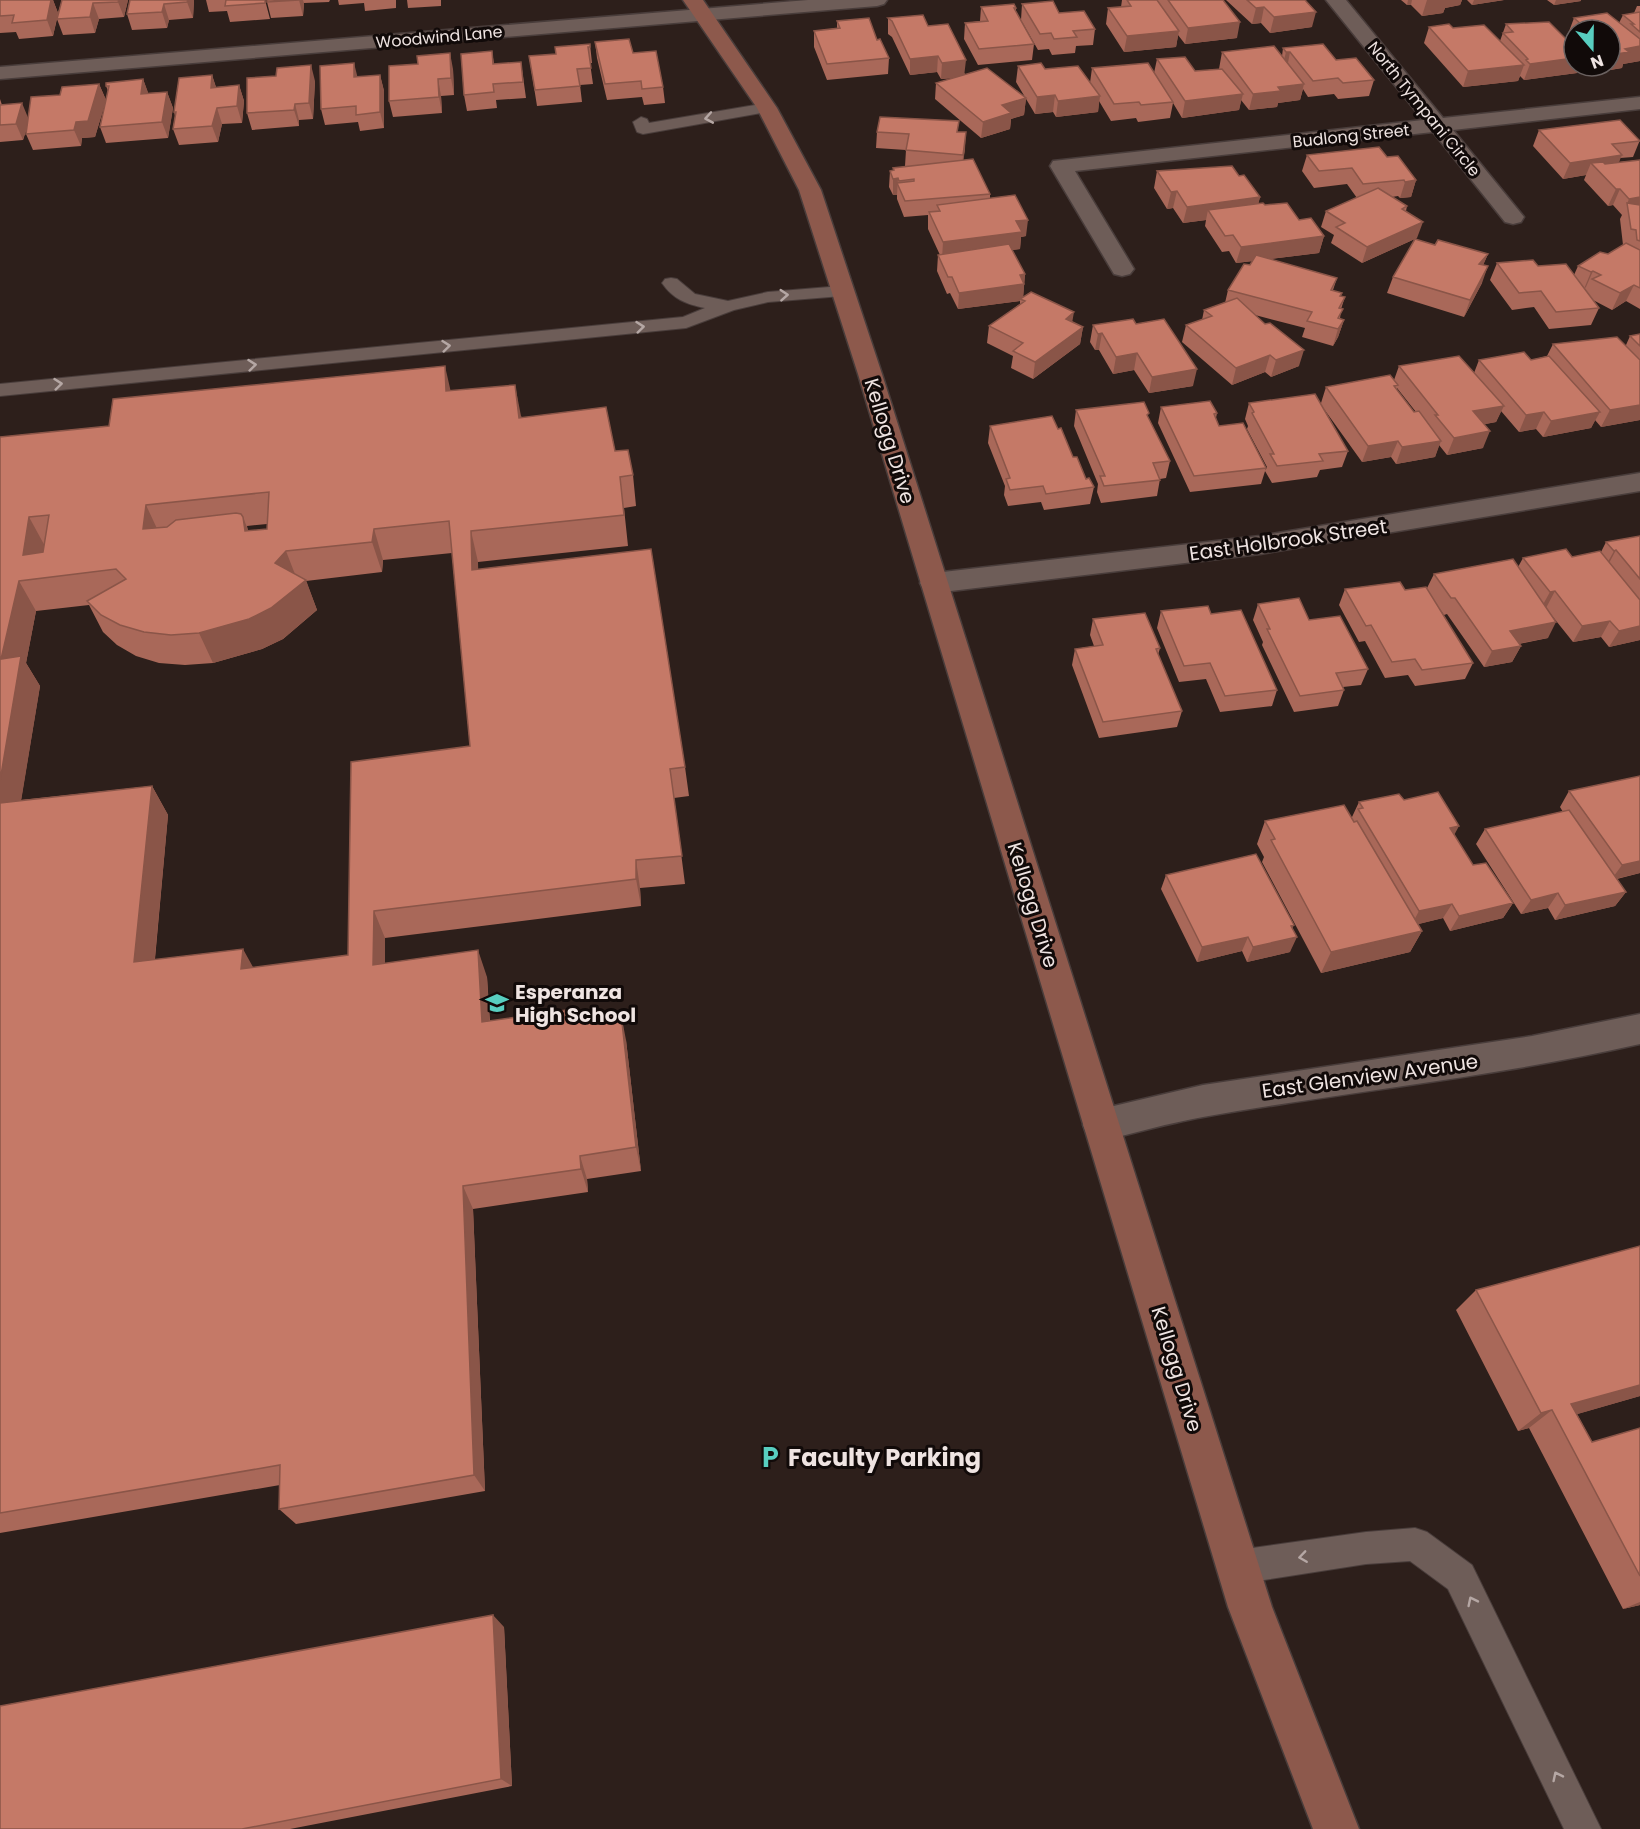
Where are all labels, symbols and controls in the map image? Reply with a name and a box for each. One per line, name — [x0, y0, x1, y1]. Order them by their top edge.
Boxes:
north arrow — [1562, 18, 1622, 78]
street label: Woodwind Lane — [375, 20, 503, 54]
street label: North Tympani Circle — [1362, 37, 1486, 182]
text: N — [1587, 49, 1607, 74]
one-way arrow — [704, 111, 714, 124]
street label: Budlong Street — [1292, 118, 1411, 154]
one-way arrow — [780, 289, 789, 302]
one-way arrow — [636, 321, 645, 334]
one-way arrow — [442, 340, 451, 353]
one-way arrow — [248, 359, 257, 372]
street label: Kellogg Drive — [858, 375, 922, 507]
one-way arrow — [54, 378, 63, 391]
street label: East Holbrook Street — [1187, 512, 1389, 568]
street label: Kellogg Drive — [1001, 839, 1065, 971]
place label: Esperanza High School — [515, 978, 636, 1029]
school or university icon: Esperanza High School — [484, 990, 510, 1016]
street label: East Glenview Avenue — [1260, 1047, 1480, 1105]
street label: Kellogg Drive — [1145, 1303, 1209, 1435]
place label: Faculty Parking — [788, 1441, 981, 1474]
parking icon: Faculty Parking — [757, 1444, 783, 1470]
one-way arrow — [1299, 1551, 1308, 1563]
one-way arrow — [1467, 1597, 1479, 1608]
one-way arrow — [1553, 1772, 1564, 1783]

